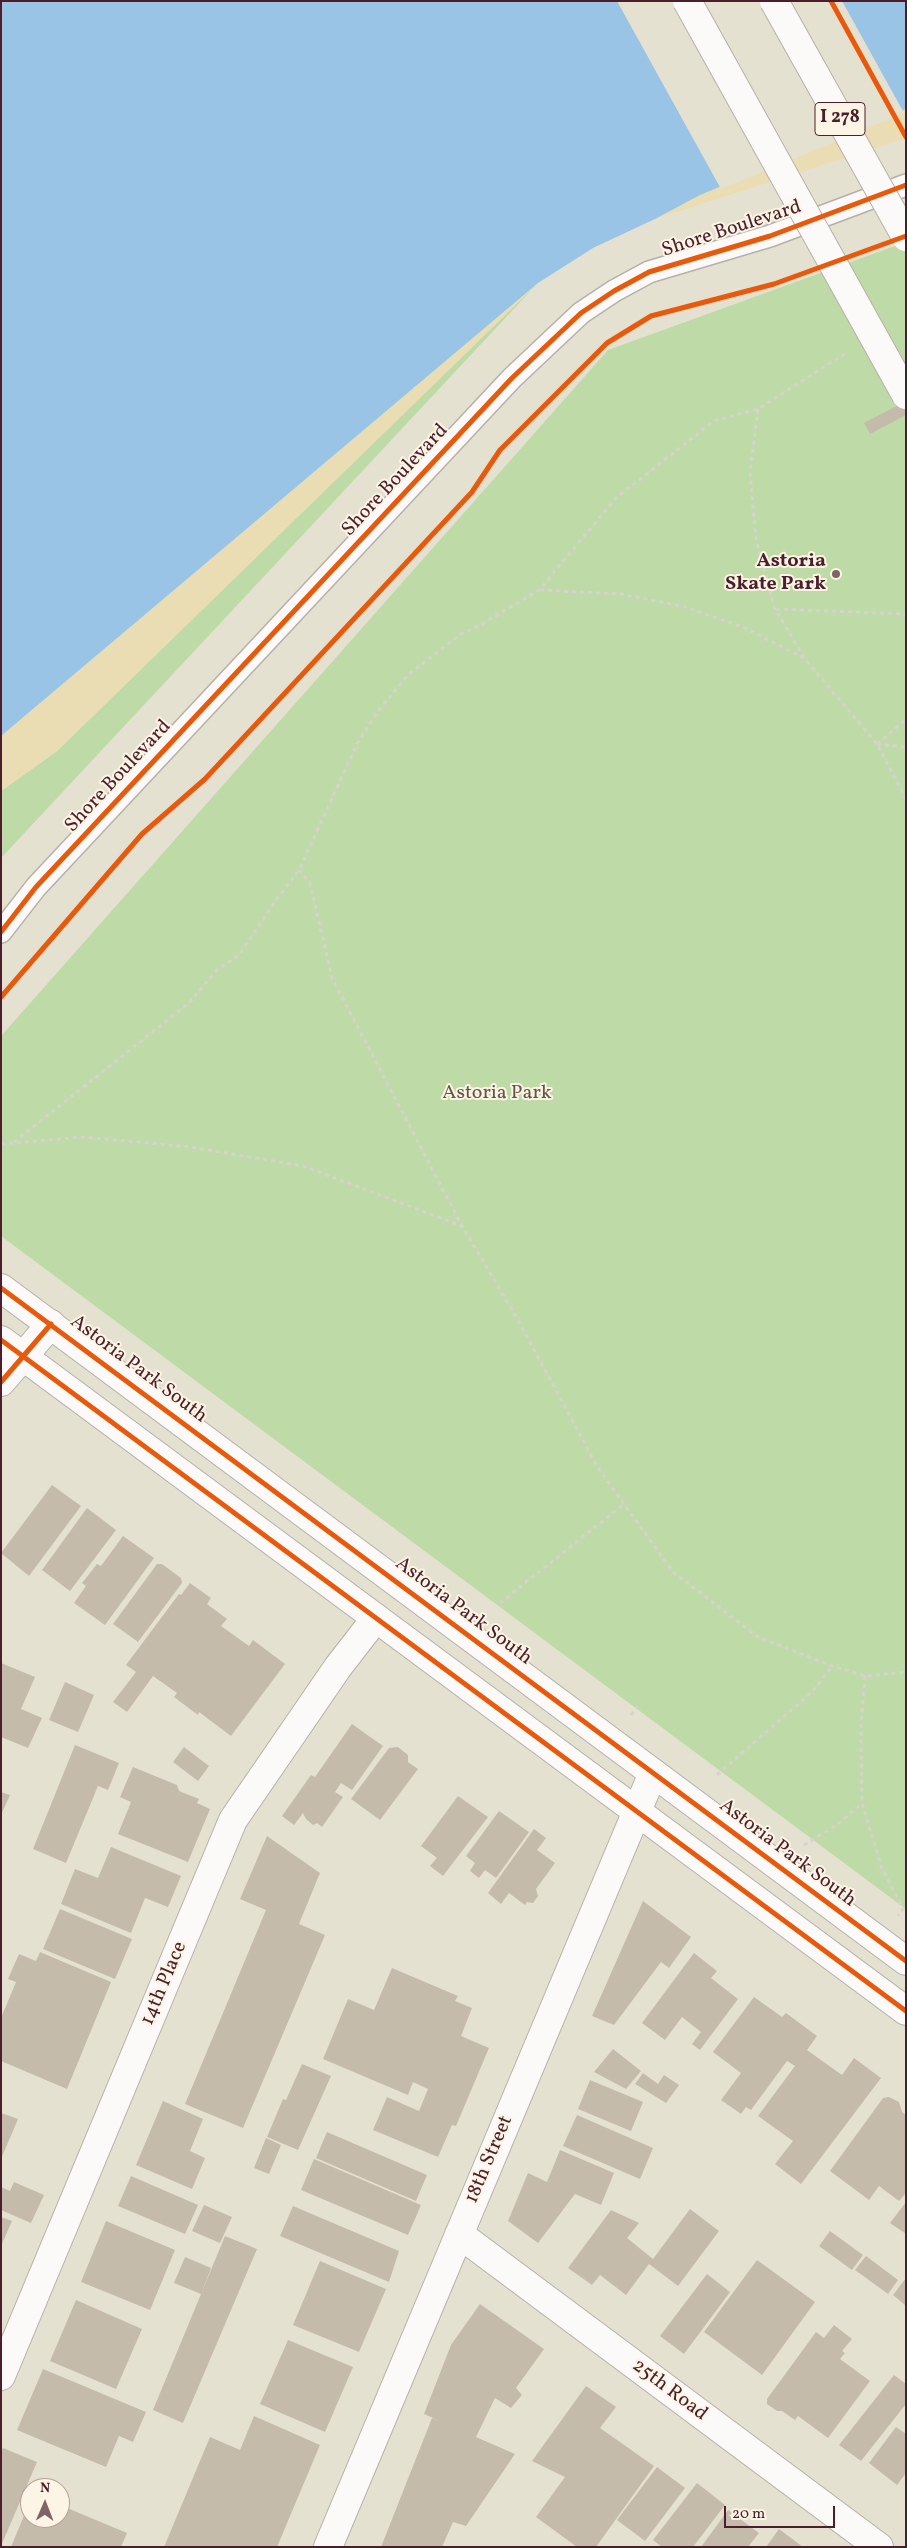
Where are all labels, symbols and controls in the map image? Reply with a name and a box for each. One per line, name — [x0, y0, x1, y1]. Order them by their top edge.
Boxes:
road number: I 278 — [815, 102, 865, 136]
street label: Shore Boulevard — [659, 196, 805, 264]
street label: Shore Boulevard — [338, 420, 454, 542]
place label: Astoria Skate Park — [725, 550, 826, 597]
marker: Astoria Skate Park — [830, 568, 842, 580]
street label: Shore Boulevard — [61, 716, 177, 838]
park label: Astoria Park — [442, 1082, 552, 1106]
street label: Astoria Park South — [65, 1311, 211, 1429]
street label: Astoria Park South — [390, 1553, 536, 1671]
street label: Astoria Park South — [714, 1795, 860, 1913]
street label: 14th Place — [137, 1939, 193, 2029]
street label: 18th Street — [461, 2112, 519, 2208]
street label: 25th Road — [626, 2355, 712, 2427]
north arrow — [20, 2478, 70, 2528]
text: N — [40, 2479, 50, 2498]
scale bar — [727, 2496, 838, 2528]
text: 20 m — [732, 2504, 765, 2525]

